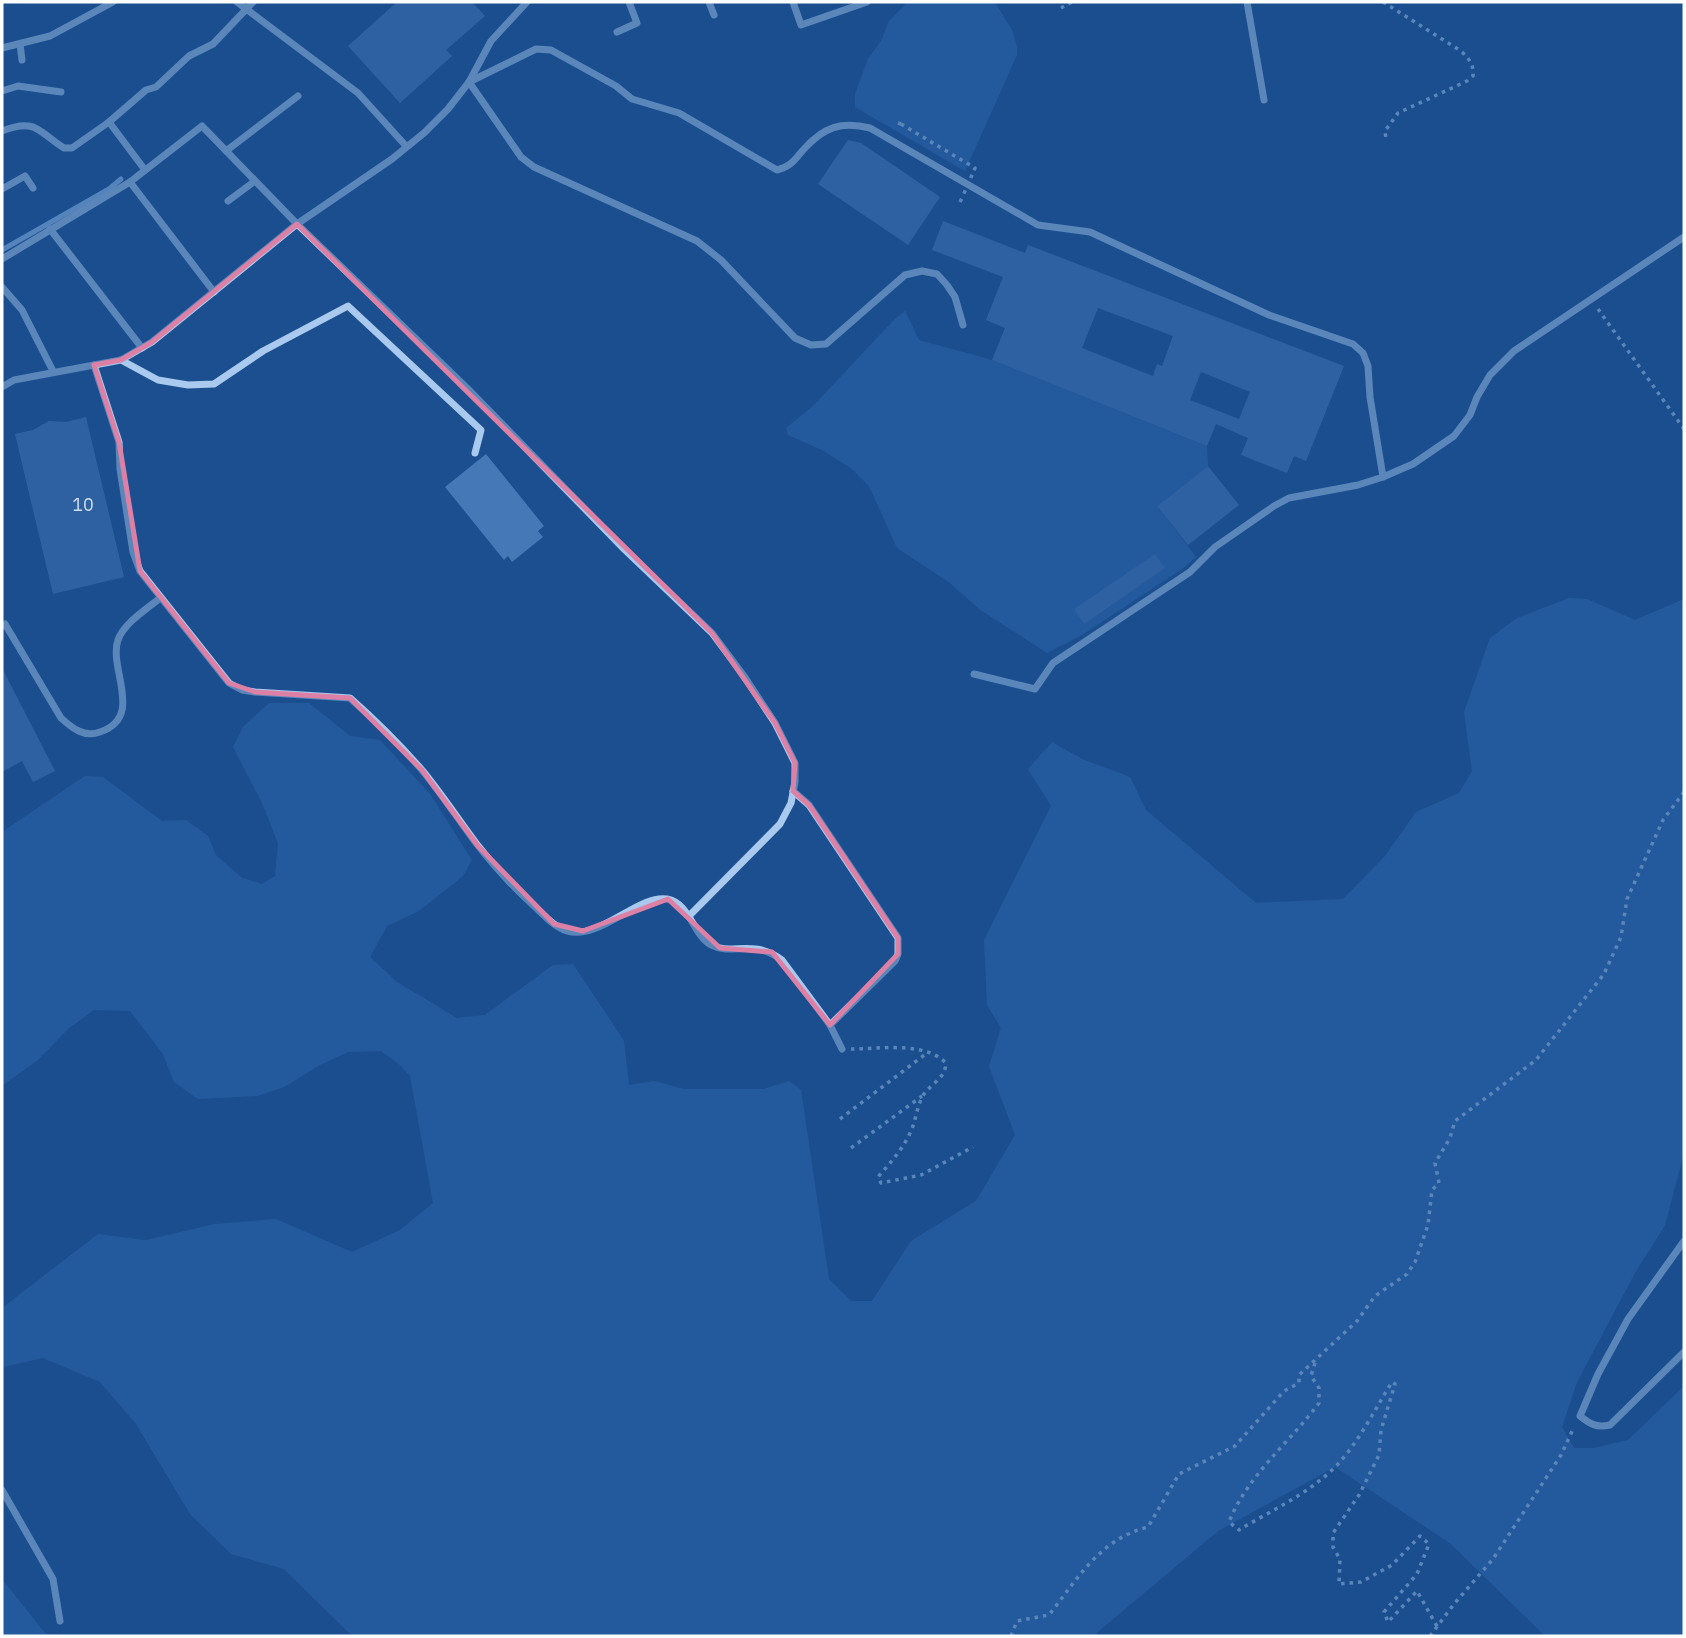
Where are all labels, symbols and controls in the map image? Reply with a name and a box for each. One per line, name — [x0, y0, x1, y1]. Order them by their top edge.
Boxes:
house number: 10 — [72, 493, 94, 516]

